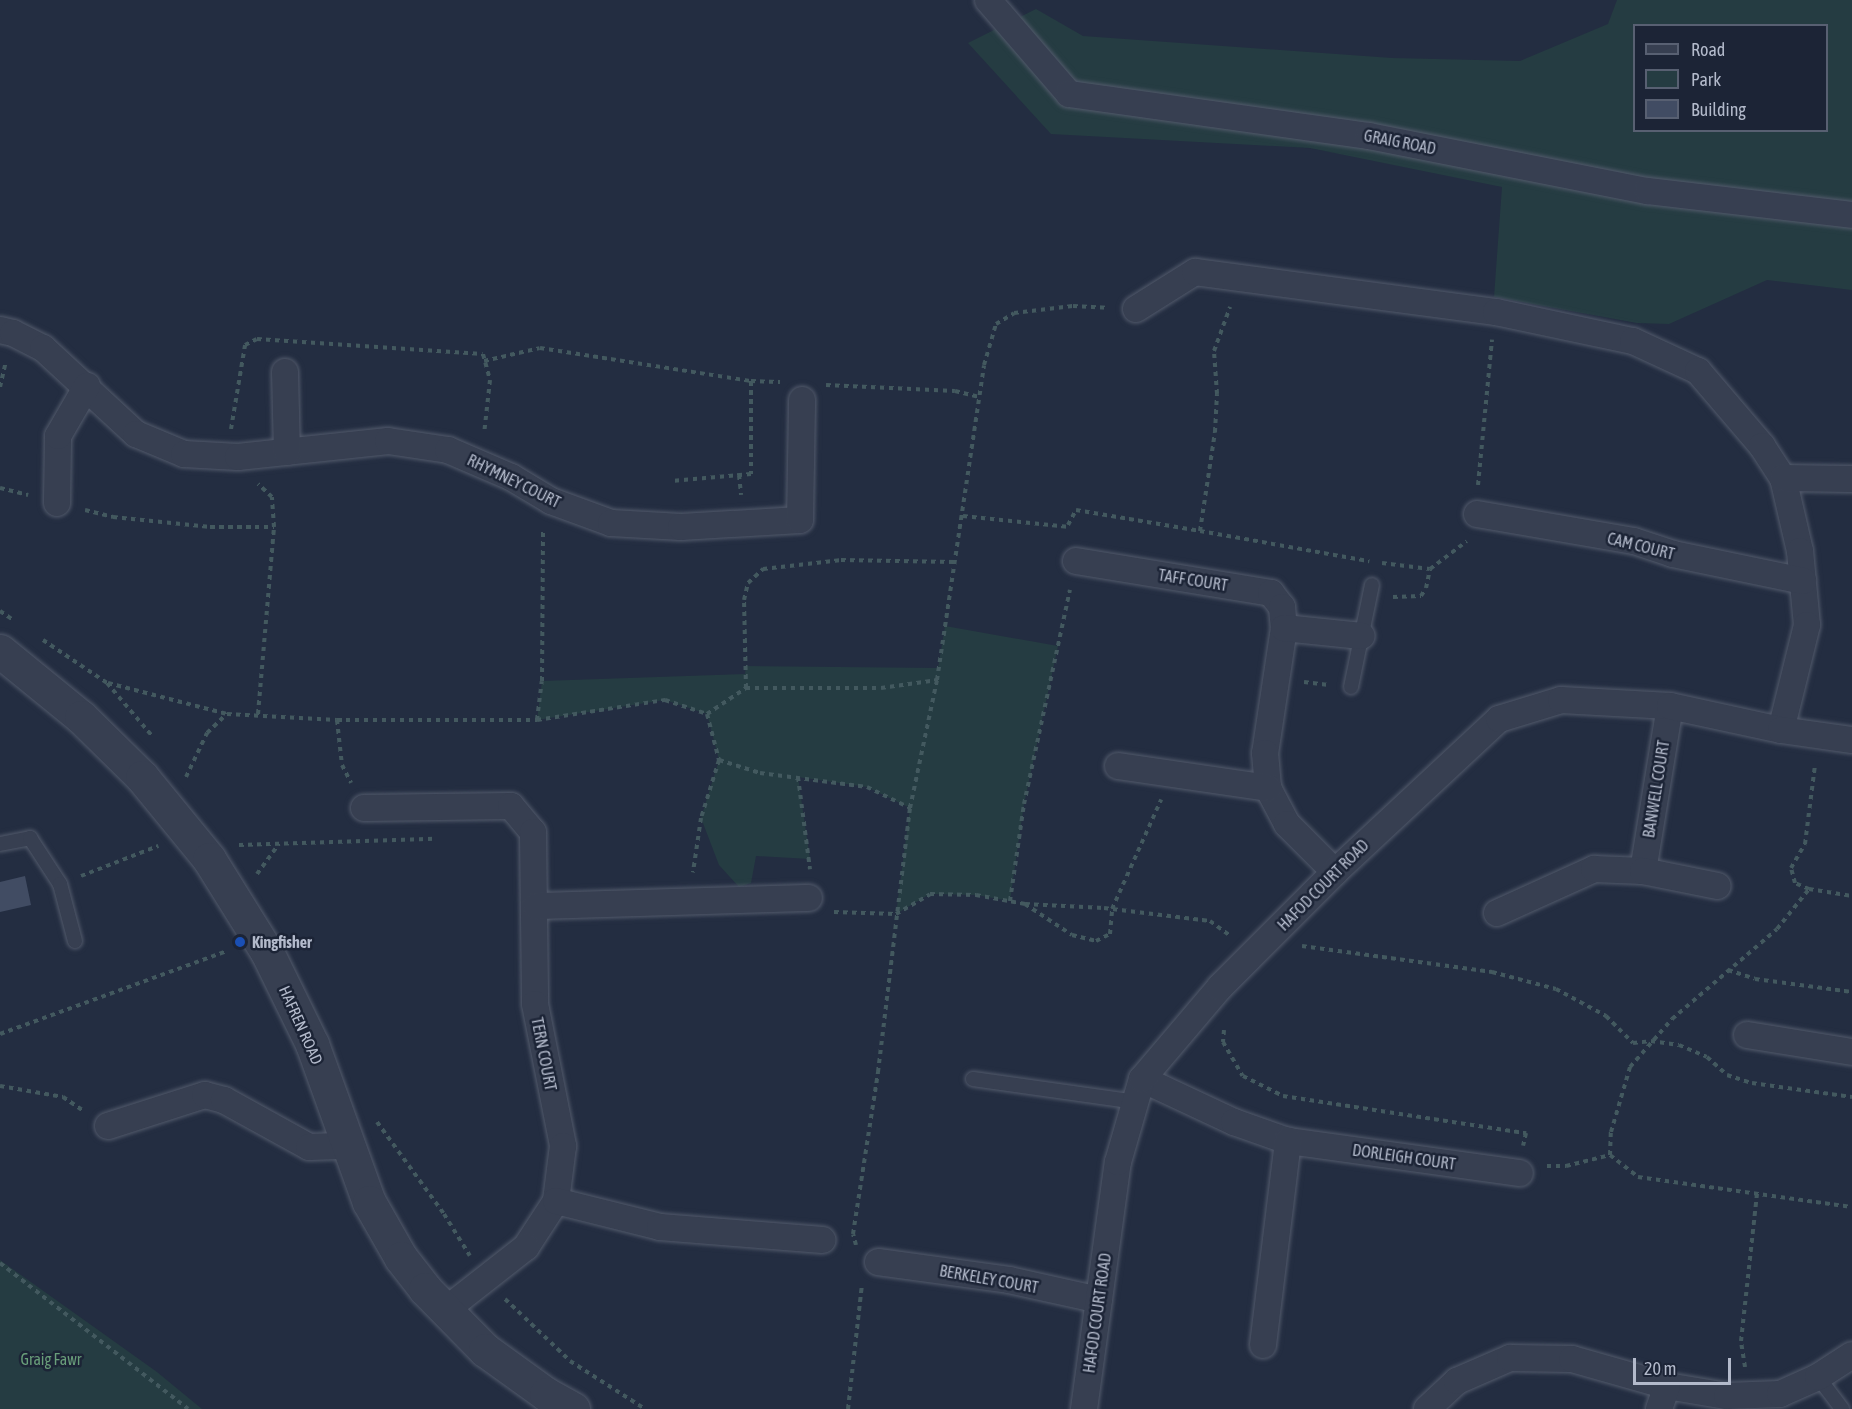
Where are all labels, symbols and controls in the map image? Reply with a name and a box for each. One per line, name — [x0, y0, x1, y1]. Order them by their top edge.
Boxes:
legend — [1633, 24, 1828, 132]
text: Road — [1691, 39, 1725, 60]
text: Park — [1691, 69, 1721, 90]
text: Building — [1691, 99, 1746, 120]
street label: GRAIG ROAD — [1362, 126, 1438, 158]
street label: RHYMNEY COURT — [464, 450, 564, 512]
street label: CAM COURT — [1605, 528, 1677, 564]
street label: TAFF COURT — [1157, 565, 1229, 595]
street label: BANWELL COURT — [1639, 739, 1673, 839]
street label: HAFOD COURT ROAD — [1273, 835, 1373, 935]
place label: Kingfisher — [252, 932, 312, 952]
marker: Kingfisher — [233, 935, 247, 949]
street label: HAFREN ROAD — [275, 983, 327, 1067]
street label: TERN COURT — [528, 1016, 560, 1092]
street label: DORLEIGH COURT — [1351, 1140, 1457, 1174]
street label: HAFOD COURT ROAD — [1079, 1252, 1115, 1374]
street label: BERKELEY COURT — [938, 1261, 1040, 1297]
scale bar — [1636, 1346, 1734, 1384]
park label: Graig Fawr — [21, 1349, 81, 1369]
text: 20 m — [1644, 1358, 1676, 1379]

